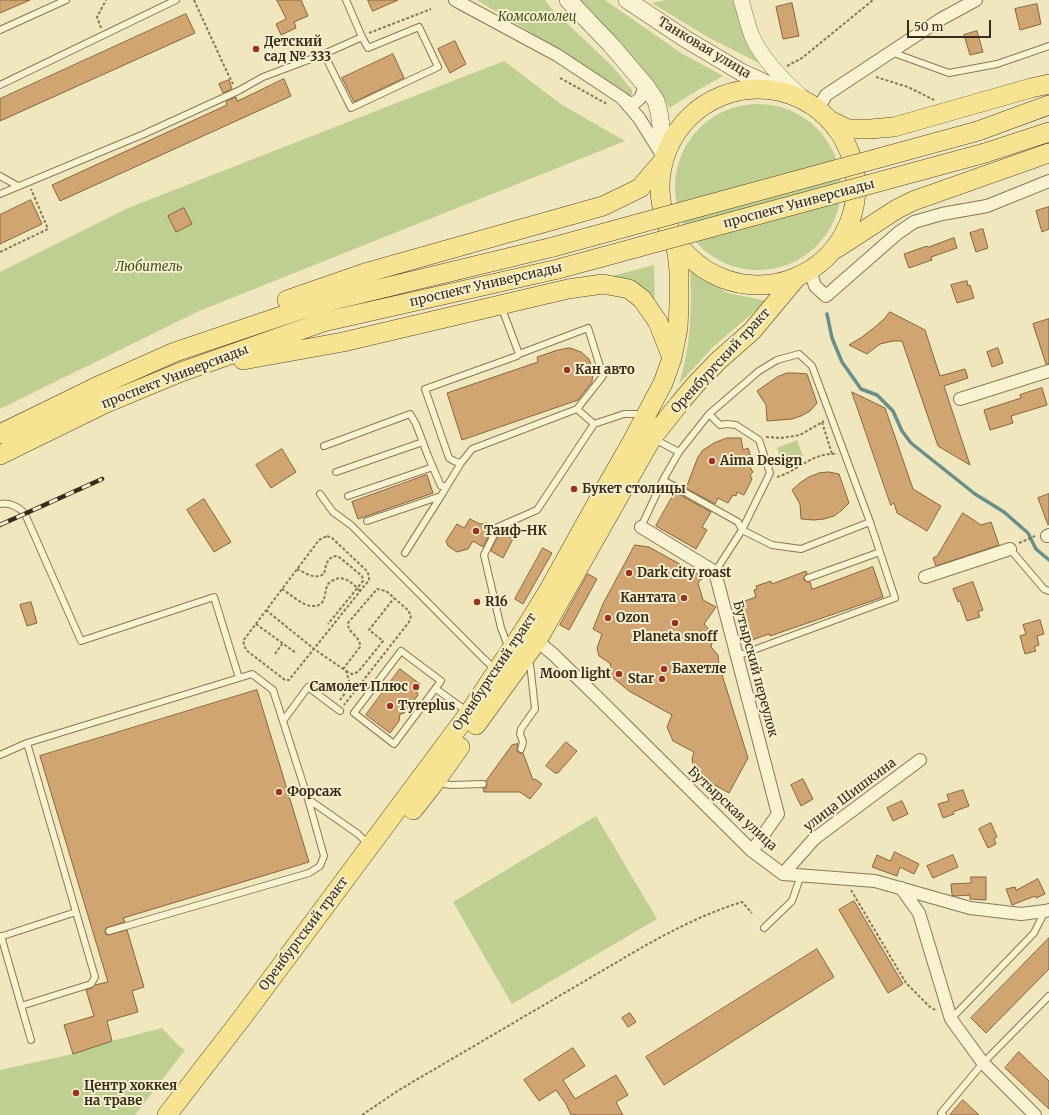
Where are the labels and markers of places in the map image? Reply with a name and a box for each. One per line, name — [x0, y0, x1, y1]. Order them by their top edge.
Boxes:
place label: Детский сад № 333 — [264, 34, 331, 65]
marker: Детский сад № 333 — [251, 44, 261, 54]
place label: Кан авто — [575, 362, 635, 378]
marker: Кан авто — [562, 365, 572, 375]
place label: Aima Design — [720, 453, 802, 469]
marker: Aima Design — [707, 456, 717, 466]
place label: Букет столицы — [582, 481, 686, 497]
marker: Букет столицы — [569, 484, 579, 494]
place label: Таиф-НК — [484, 523, 547, 539]
marker: Таиф-НК — [471, 526, 481, 536]
place label: Dark city roast — [637, 565, 731, 581]
marker: Dark city roast — [624, 568, 634, 578]
place label: Кантата — [620, 590, 676, 606]
marker: Кантата — [679, 593, 689, 603]
place label: R16 — [485, 594, 508, 610]
marker: R16 — [472, 597, 482, 607]
place label: Ozon — [616, 610, 649, 626]
marker: Ozon — [603, 613, 613, 623]
marker: Planeta snoff — [670, 618, 680, 628]
place label: Planeta snoff — [632, 629, 718, 645]
place label: Бахетле — [672, 661, 726, 677]
marker: Бахетле — [659, 664, 669, 674]
place label: Moon light — [540, 666, 611, 682]
marker: Moon light — [614, 669, 624, 679]
place label: Star — [628, 671, 654, 687]
marker: Star — [657, 674, 667, 684]
place label: Самолет Плюс — [310, 679, 408, 695]
marker: Самолет Плюс — [411, 682, 421, 692]
place label: Tyreplus — [398, 698, 455, 714]
marker: Tyreplus — [385, 701, 395, 711]
place label: Форсаж — [287, 784, 342, 800]
marker: Форсаж — [274, 787, 284, 797]
place label: Центр хоккея на траве — [84, 1078, 177, 1109]
marker: Центр хоккея на траве — [71, 1088, 81, 1098]

